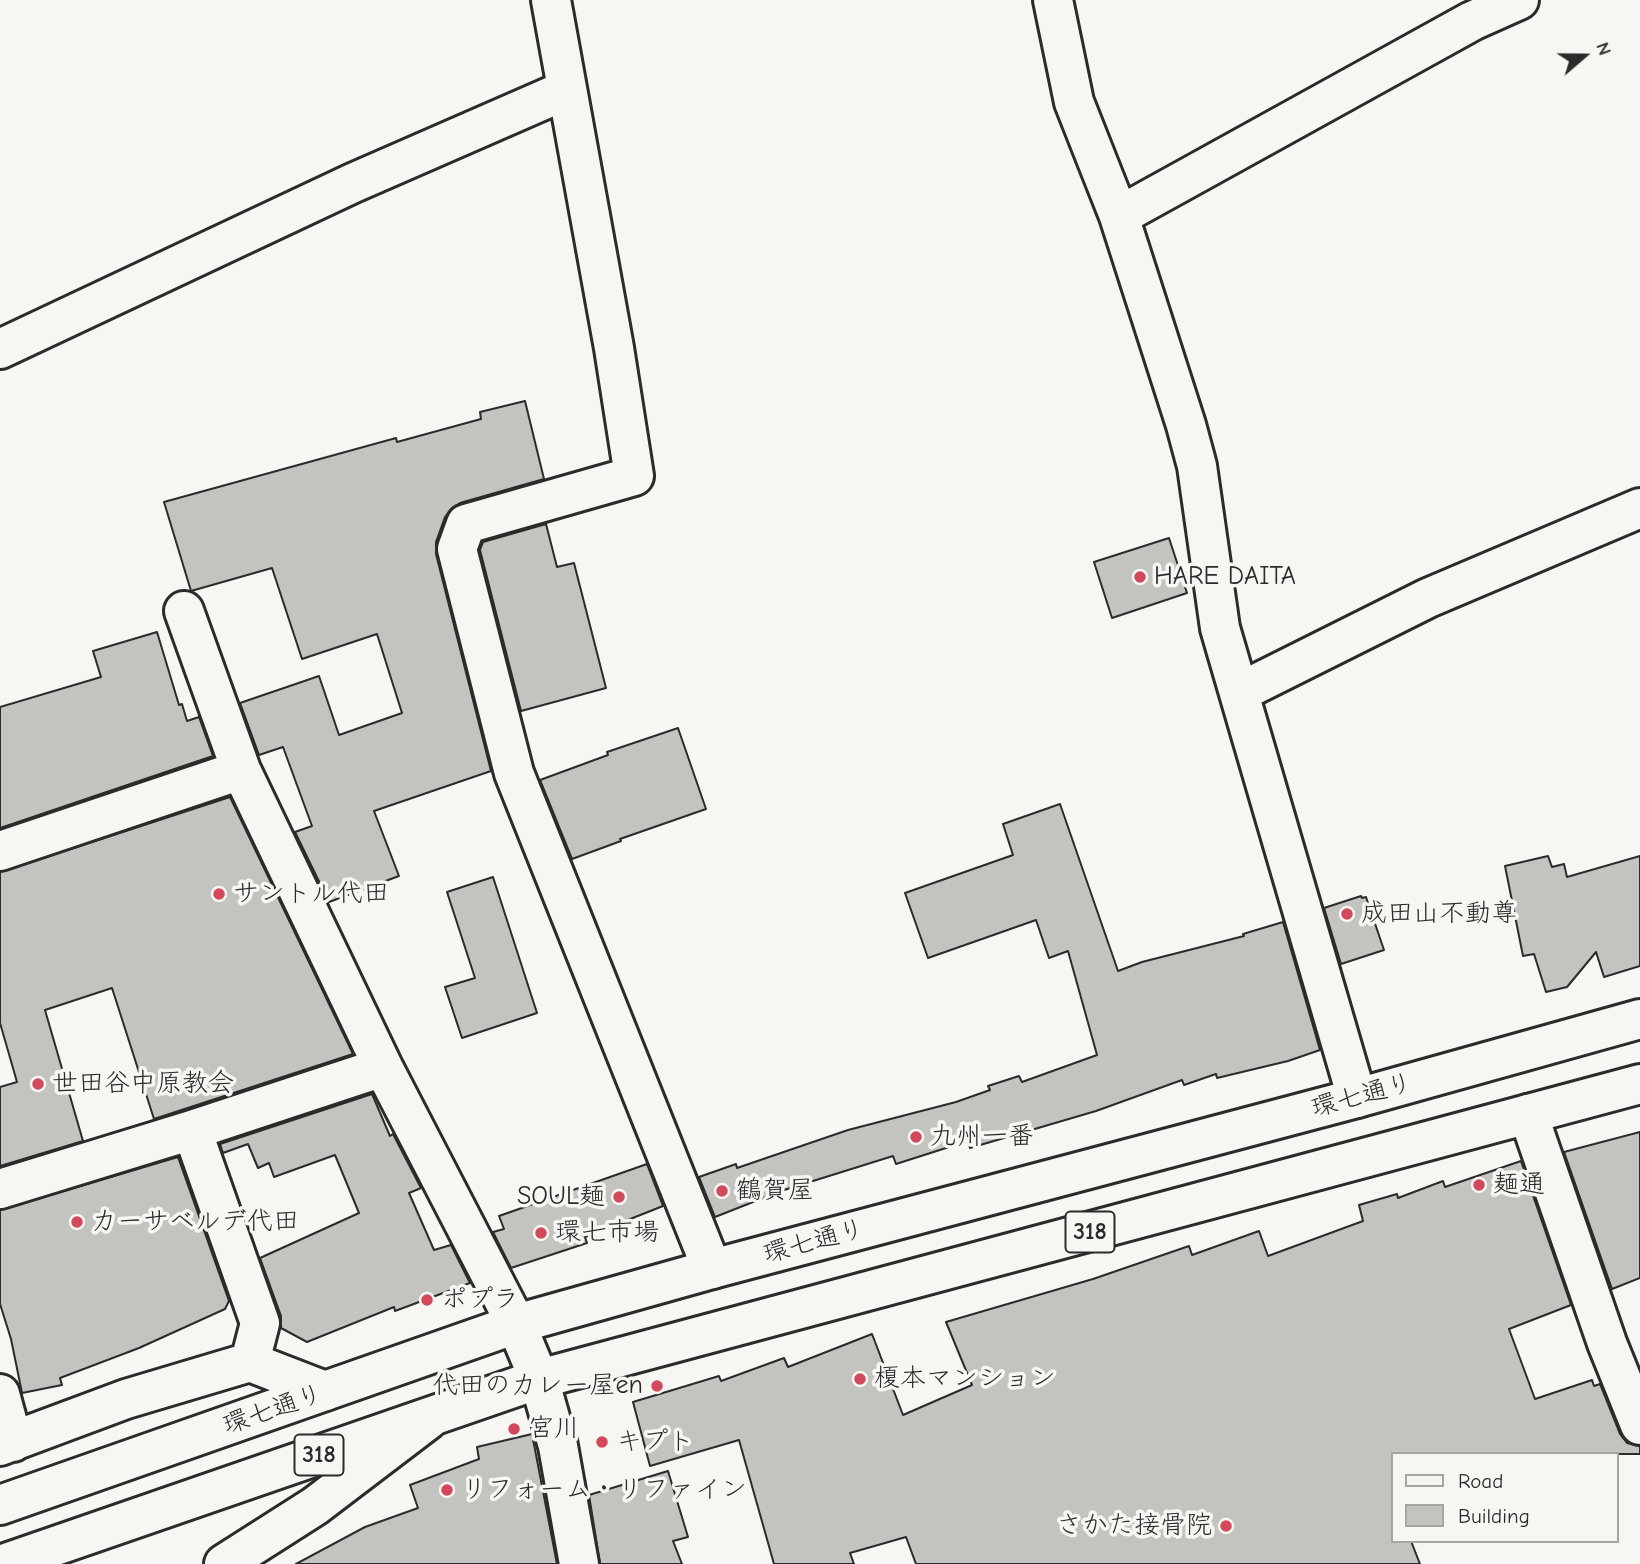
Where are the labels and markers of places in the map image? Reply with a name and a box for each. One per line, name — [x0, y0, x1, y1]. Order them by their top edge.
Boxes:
place label: HARE DAITA — [1154, 561, 1296, 593]
marker: HARE DAITA — [1132, 569, 1148, 585]
place label: サントル代田 — [233, 878, 389, 910]
marker: サントル代田 — [211, 886, 227, 902]
place label: 成田山不動尊 — [1361, 898, 1517, 930]
marker: 成田山不動尊 — [1339, 906, 1355, 922]
place label: 世田谷中原教会 — [52, 1068, 234, 1100]
marker: 世田谷中原教会 — [30, 1076, 46, 1092]
place label: 九州一番 — [930, 1121, 1034, 1153]
marker: 九州一番 — [908, 1129, 924, 1145]
place label: 麺通 — [1493, 1169, 1545, 1201]
place label: 鶴賀屋 — [736, 1175, 814, 1207]
marker: 麺通 — [1471, 1177, 1487, 1193]
place label: SOUL麺 — [517, 1181, 605, 1213]
marker: 鶴賀屋 — [714, 1183, 730, 1199]
marker: SOUL麺 — [611, 1189, 627, 1205]
place label: カーサベルデ代田 — [91, 1206, 299, 1238]
marker: カーサベルデ代田 — [69, 1214, 85, 1230]
place label: 環七市場 — [555, 1217, 659, 1249]
marker: 環七市場 — [533, 1225, 549, 1241]
place label: ポプラ — [441, 1284, 519, 1316]
marker: ポプラ — [419, 1292, 435, 1308]
place label: 榎本マンション — [874, 1363, 1056, 1395]
place label: 代田のカレー屋en — [433, 1370, 643, 1402]
marker: 榎本マンション — [852, 1371, 868, 1387]
marker: 代田のカレー屋en — [649, 1378, 665, 1394]
place label: 宮川 — [528, 1413, 580, 1445]
marker: 宮川 — [506, 1421, 522, 1437]
place label: キプト — [616, 1426, 694, 1458]
marker: キプト — [594, 1434, 610, 1450]
place label: リフォーム・リファイン — [461, 1474, 747, 1506]
marker: リフォーム・リファイン — [439, 1482, 455, 1498]
place label: さかた接骨院 — [1056, 1510, 1212, 1542]
marker: さかた接骨院 — [1218, 1518, 1234, 1534]

